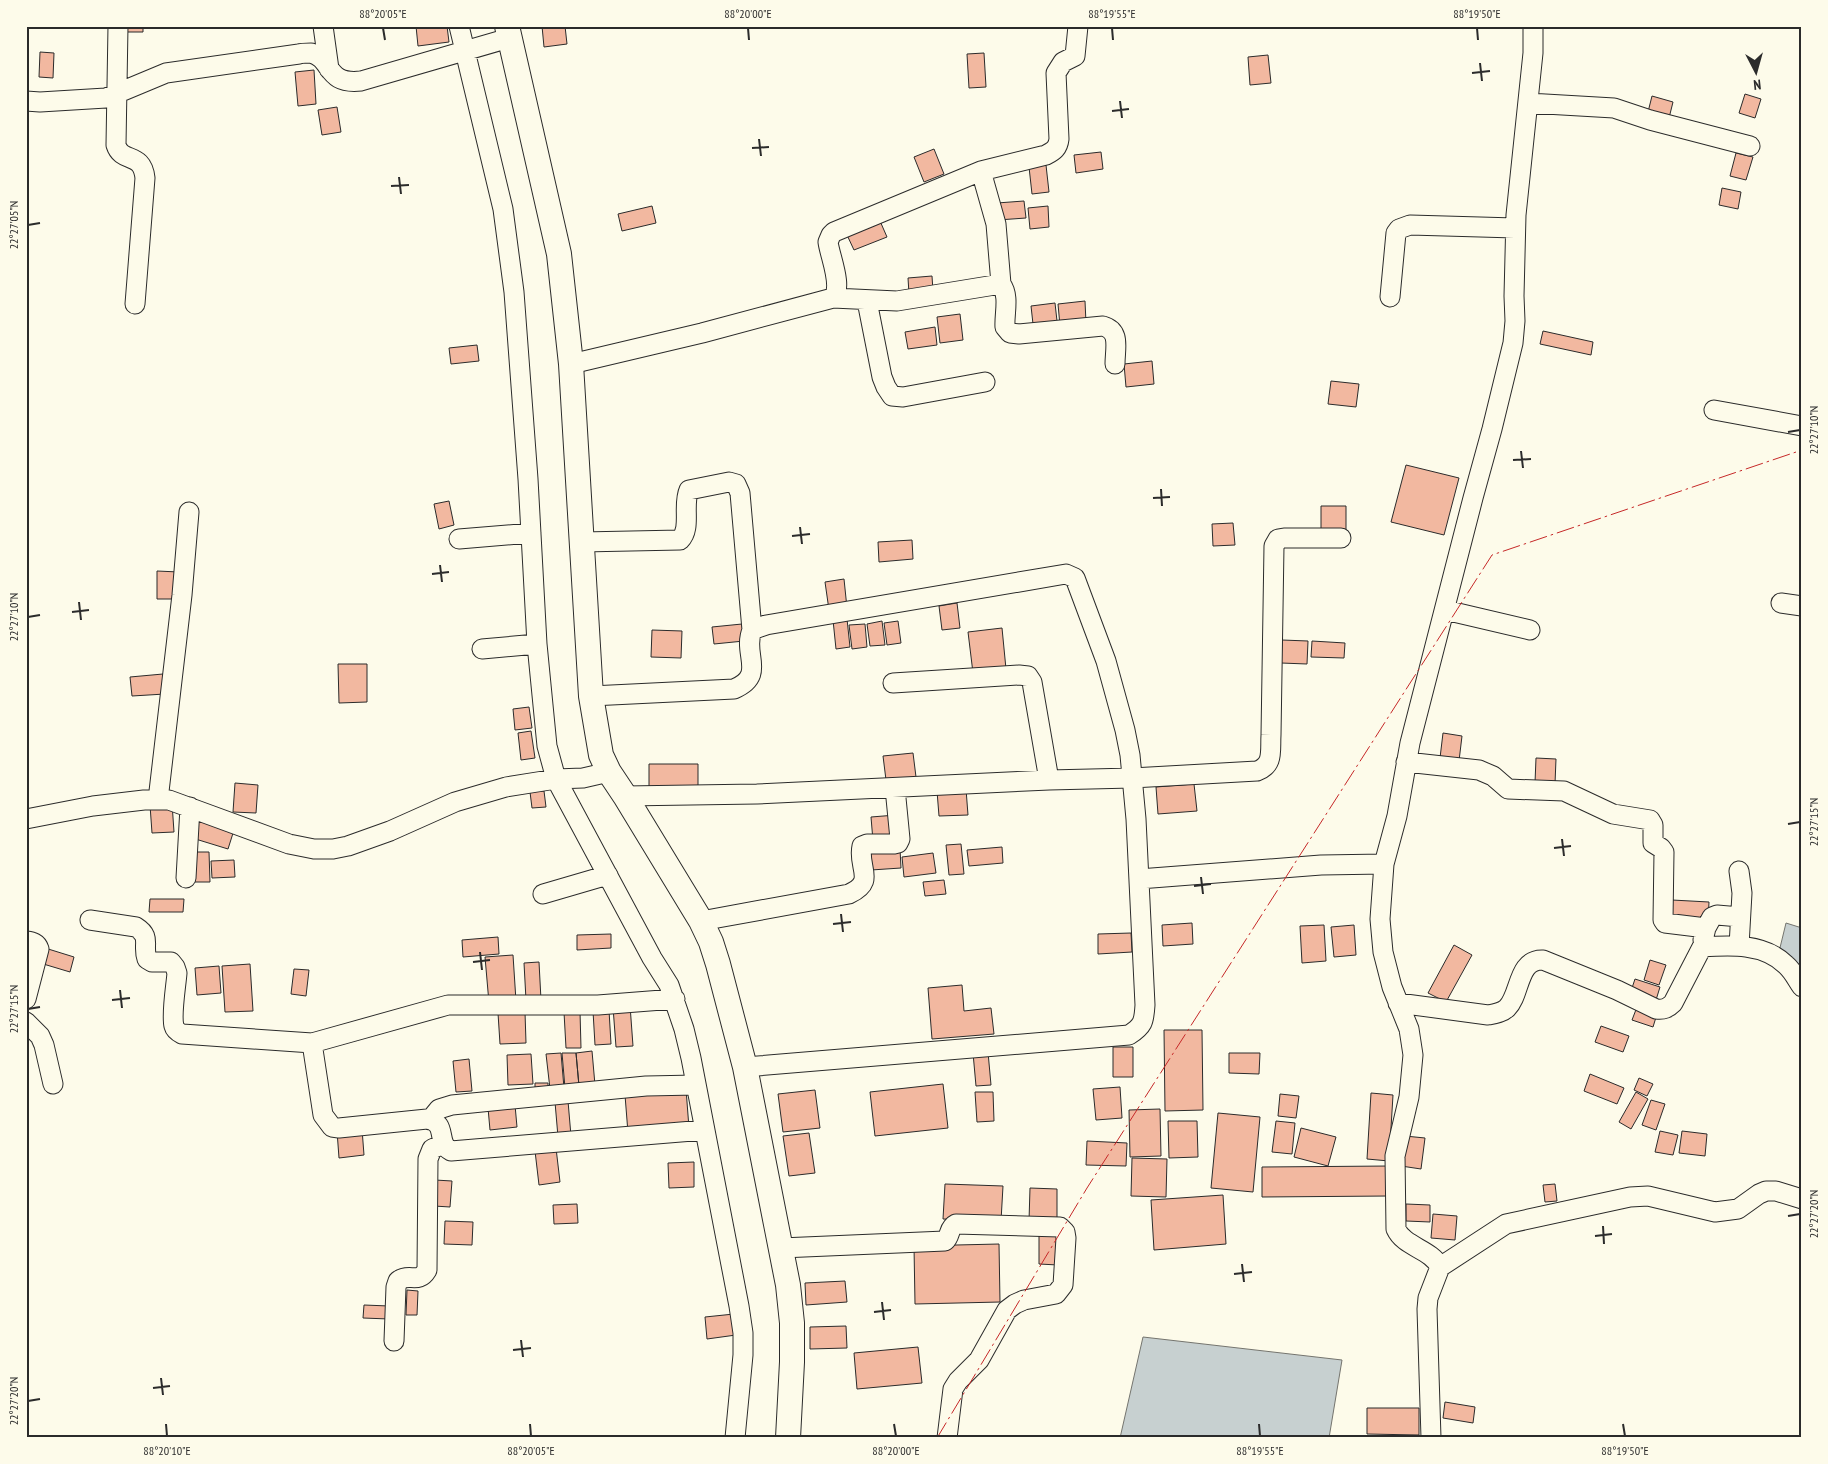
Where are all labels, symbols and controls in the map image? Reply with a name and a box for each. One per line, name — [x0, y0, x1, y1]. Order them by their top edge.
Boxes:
text: 88°20'05"E — [359, 6, 407, 21]
text: 88°20'00"E — [724, 6, 772, 21]
text: 88°19'55"E — [1088, 6, 1136, 21]
text: 88°19'50"E — [1453, 6, 1501, 21]
north arrow — [1730, 48, 1780, 98]
text: N — [1753, 76, 1762, 94]
text: 22°27'05"N — [6, 201, 21, 249]
text: 22°27'10"N — [1806, 406, 1821, 454]
text: 22°27'10"N — [6, 593, 21, 641]
text: 22°27'15"N — [1806, 798, 1821, 846]
text: 22°27'15"N — [6, 985, 21, 1033]
text: 22°27'20"N — [1806, 1190, 1821, 1238]
text: 22°27'20"N — [6, 1377, 21, 1425]
text: 88°20'10"E — [143, 1443, 191, 1458]
text: 88°20'05"E — [507, 1443, 555, 1458]
text: 88°20'00"E — [872, 1443, 920, 1458]
text: 88°19'55"E — [1236, 1443, 1284, 1458]
text: 88°19'50"E — [1601, 1443, 1649, 1458]

